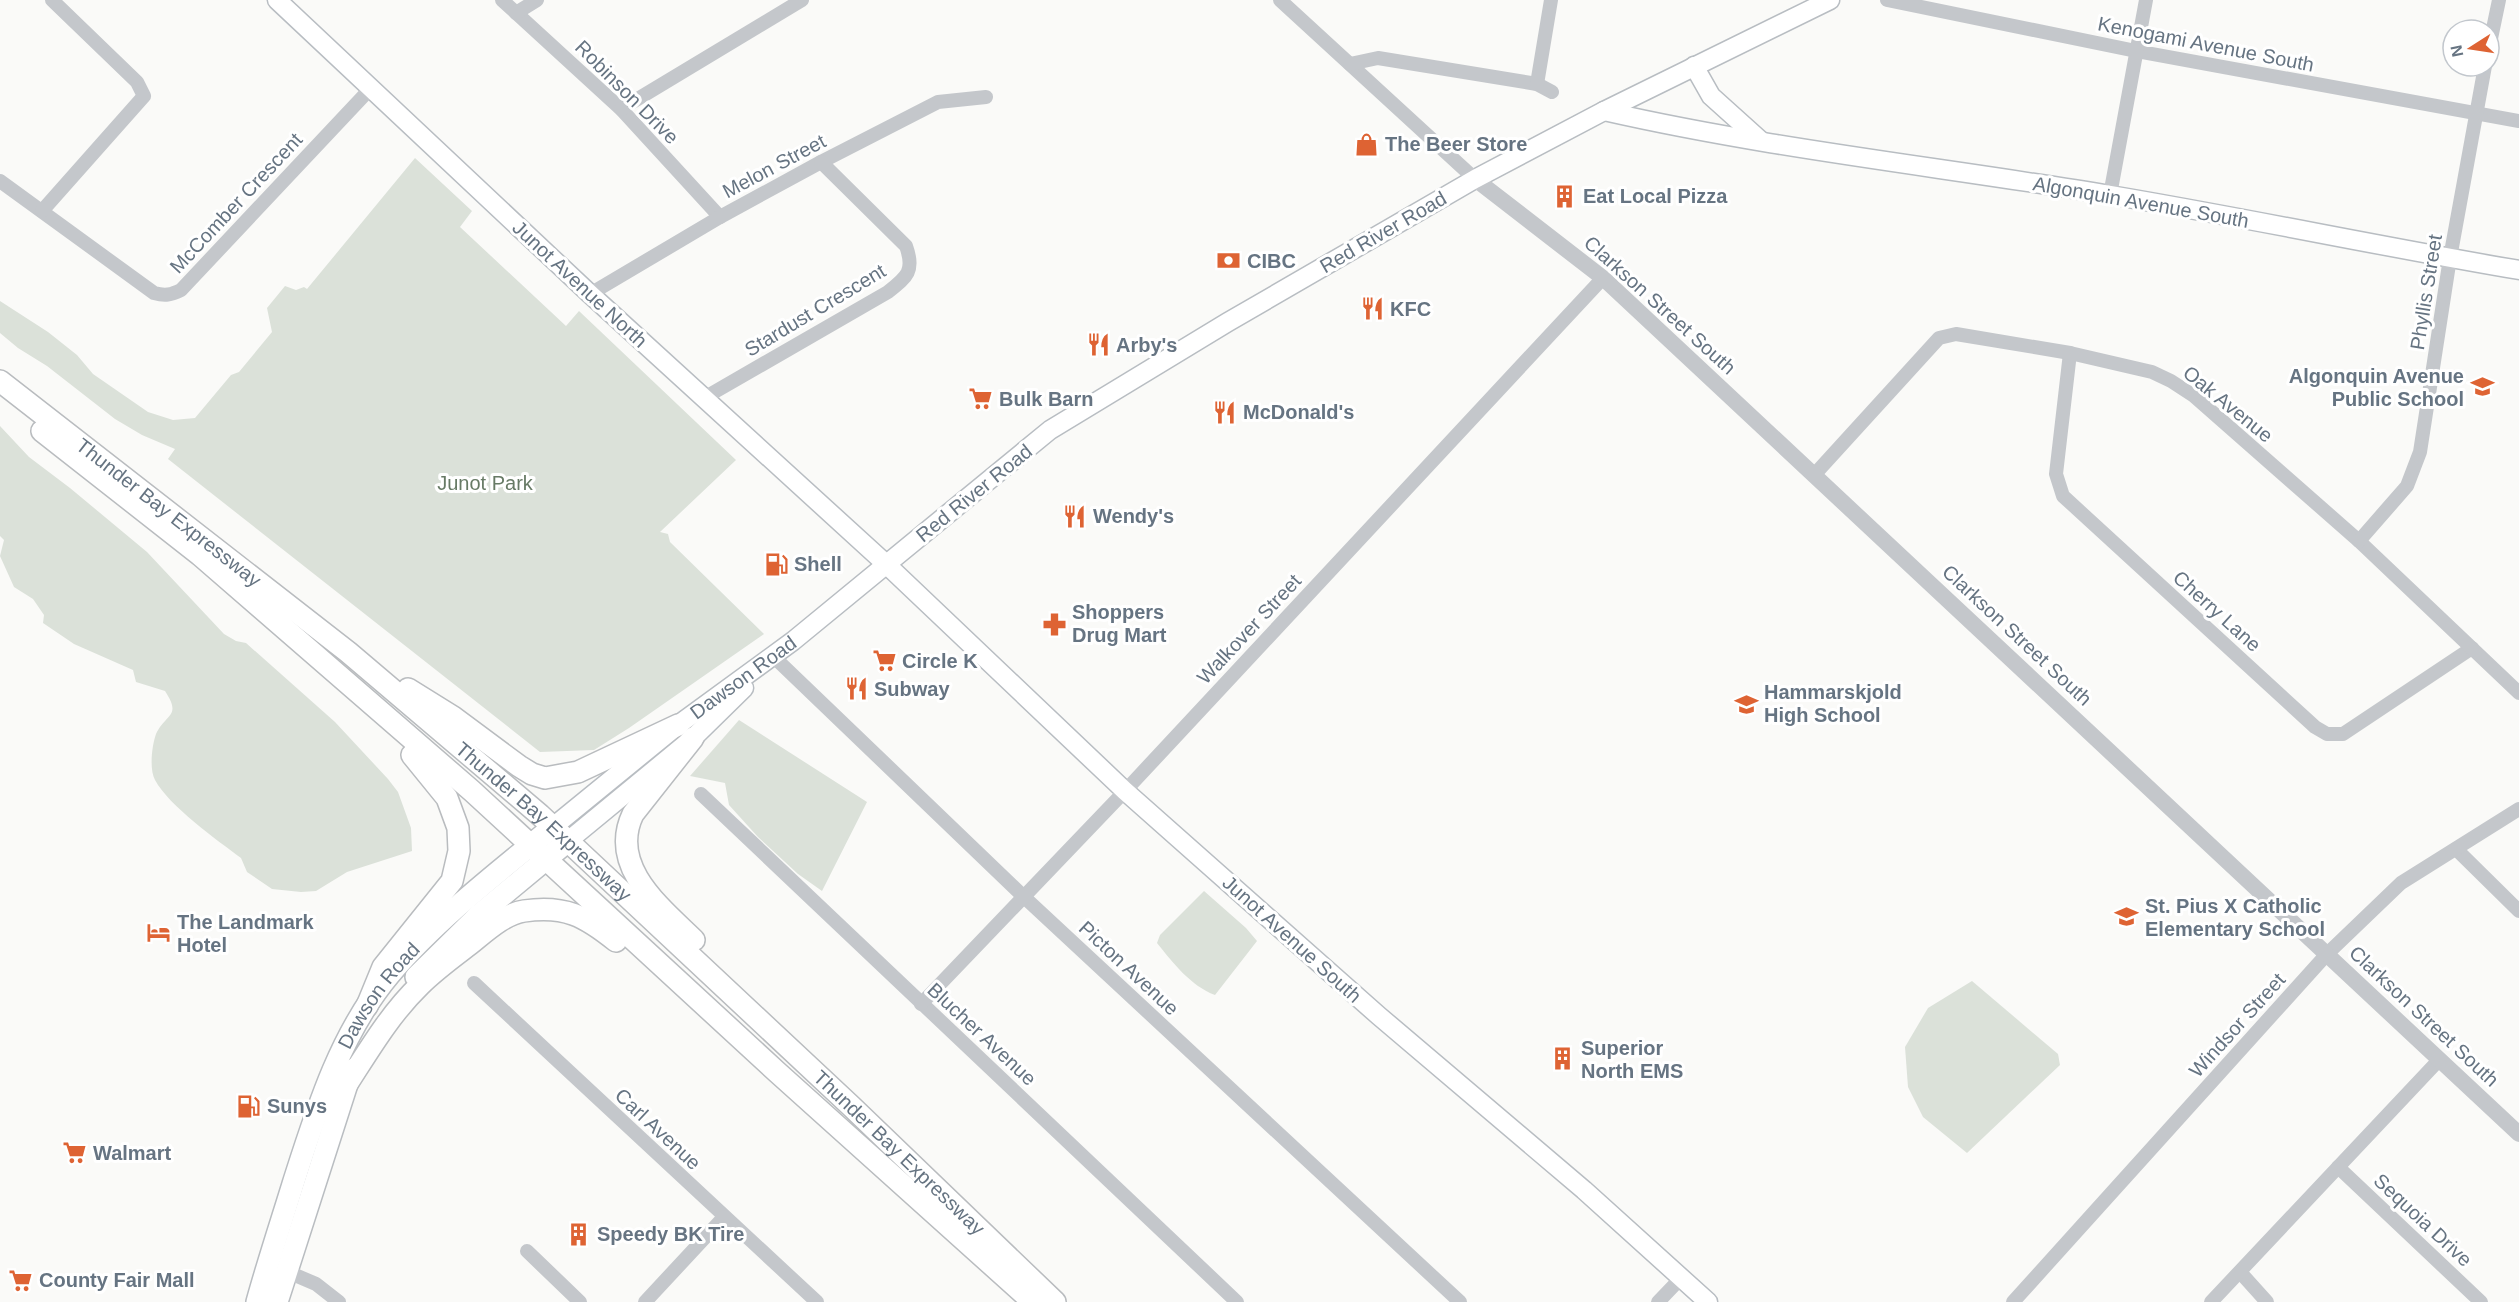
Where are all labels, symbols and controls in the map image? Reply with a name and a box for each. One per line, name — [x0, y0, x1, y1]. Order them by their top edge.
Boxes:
street label: Kenogami Avenue South — [2096, 12, 2316, 76]
north arrow — [2441, 18, 2501, 78]
street label: Robinson Drive — [571, 36, 683, 148]
text: N — [2447, 44, 2466, 58]
street label: McComber Crescent — [165, 128, 307, 278]
street label: Melon Street — [719, 129, 830, 202]
shop icon: The Beer Store — [1354, 131, 1380, 157]
place label: The Beer Store — [1385, 133, 1527, 155]
street label: Algonquin Avenue South — [2031, 172, 2251, 232]
building icon: Eat Local Pizza — [1552, 183, 1578, 209]
place label: Eat Local Pizza — [1583, 185, 1728, 207]
street label: Red River Road — [1316, 187, 1450, 277]
street label: Junot Avenue North — [508, 216, 652, 352]
street label: Clarkson Street South — [1580, 231, 1740, 379]
street label: Phyllis Street — [2406, 232, 2446, 351]
bank icon: CIBC — [1216, 248, 1242, 274]
place label: CIBC — [1247, 250, 1296, 272]
street label: Stardust Crescent — [741, 259, 890, 361]
restaurant icon: KFC — [1359, 296, 1385, 322]
place label: KFC — [1390, 298, 1431, 320]
restaurant icon: Arby's — [1085, 332, 1111, 358]
place label: Arby's — [1116, 334, 1177, 356]
street label: Oak Avenue — [2179, 361, 2277, 447]
place label: Algonquin Avenue Public School — [2289, 365, 2464, 410]
school or university icon: Algonquin Avenue Public School — [2469, 374, 2495, 400]
supermarket icon: Bulk Barn — [968, 386, 994, 412]
place label: Bulk Barn — [999, 388, 1093, 410]
restaurant icon: McDonald's — [1212, 399, 1238, 425]
place label: McDonald's — [1243, 401, 1354, 423]
street label: Thunder Bay Expressway — [72, 434, 266, 591]
street label: Red River Road — [912, 440, 1036, 546]
park label: Junot Park — [437, 472, 534, 494]
restaurant icon: Wendy's — [1062, 503, 1088, 529]
place label: Wendy's — [1093, 505, 1174, 527]
fuel station icon: Shell — [763, 551, 789, 577]
place label: Shell — [794, 553, 842, 575]
street label: Clarkson Street South — [1938, 560, 2096, 710]
street label: Cherry Lane — [2169, 566, 2265, 656]
street label: Walkover Street — [1193, 569, 1306, 688]
place label: Shoppers Drug Mart — [1072, 601, 1167, 646]
pharmacy icon: Shoppers Drug Mart — [1041, 611, 1067, 637]
street label: Dawson Road — [686, 631, 800, 723]
supermarket icon: Circle K — [871, 648, 897, 674]
place label: Circle K — [902, 650, 978, 672]
restaurant icon: Subway — [843, 676, 869, 702]
place label: Subway — [874, 678, 950, 700]
place label: Hammarskjold High School — [1764, 681, 1902, 726]
school or university icon: Hammarskjold High School — [1733, 691, 1759, 717]
street label: Thunder Bay Expressway — [451, 737, 636, 906]
street label: Junot Avenue South — [1218, 871, 1366, 1007]
place label: St. Pius X Catholic Elementary School — [2145, 895, 2325, 940]
school or university icon: St. Pius X Catholic Elementary School — [2114, 904, 2140, 930]
place label: The Landmark Hotel — [177, 911, 315, 956]
street label: Picton Avenue — [1075, 916, 1183, 1020]
hotel icon: The Landmark Hotel — [146, 920, 172, 946]
street label: Dawson Road — [334, 938, 424, 1052]
street label: Clarkson Street South — [2345, 941, 2503, 1091]
street label: Windsor Street — [2185, 968, 2290, 1082]
street label: Blucher Avenue — [923, 978, 1041, 1090]
place label: Superior North EMS — [1581, 1037, 1683, 1082]
building icon: Superior North EMS — [1550, 1046, 1576, 1072]
street label: Thunder Bay Expressway — [809, 1066, 989, 1239]
street label: Carl Avenue — [611, 1084, 705, 1174]
fuel station icon: Sunys — [236, 1093, 262, 1119]
place label: Sunys — [267, 1095, 327, 1117]
supermarket icon: Walmart — [62, 1140, 88, 1166]
place label: Walmart — [93, 1142, 172, 1164]
street label: Sequoia Drive — [2370, 1169, 2476, 1271]
building icon: Speedy BK Tire — [566, 1221, 592, 1247]
place label: Speedy BK Tire — [597, 1223, 744, 1245]
supermarket icon: County Fair Mall — [8, 1267, 34, 1293]
place label: County Fair Mall — [39, 1269, 195, 1291]

